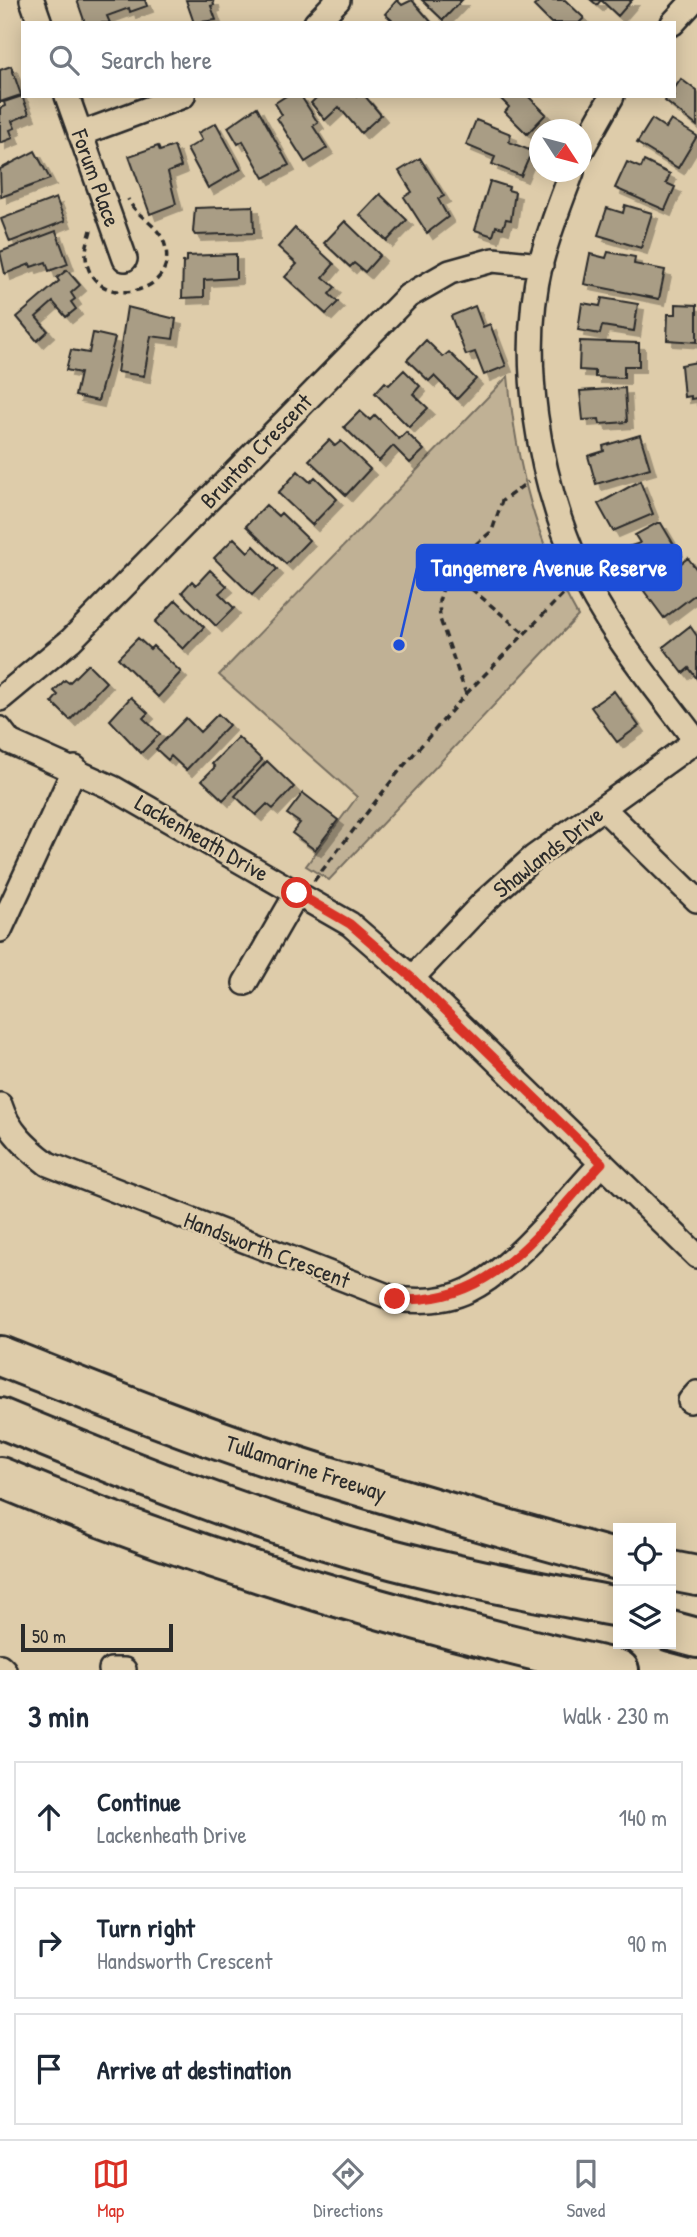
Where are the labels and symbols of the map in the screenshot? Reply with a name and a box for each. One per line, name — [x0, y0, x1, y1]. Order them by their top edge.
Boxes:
north arrow — [529, 119, 592, 182]
street label: Forum Place — [64, 124, 128, 231]
street label: Brunton Crescent — [193, 386, 319, 515]
callout: Tangemere Avenue Reserve — [417, 545, 681, 590]
text: Tangemere Avenue Reserve — [430, 551, 667, 584]
street label: Lackenheath Drive — [130, 787, 275, 888]
street label: Shawlands Drive — [486, 799, 609, 904]
route start — [281, 877, 312, 908]
street label: Handsworth Crescent — [180, 1204, 356, 1296]
route end — [379, 1283, 410, 1314]
street label: Tullamarine Freeway — [222, 1427, 391, 1508]
scale bar — [21, 1621, 173, 1653]

